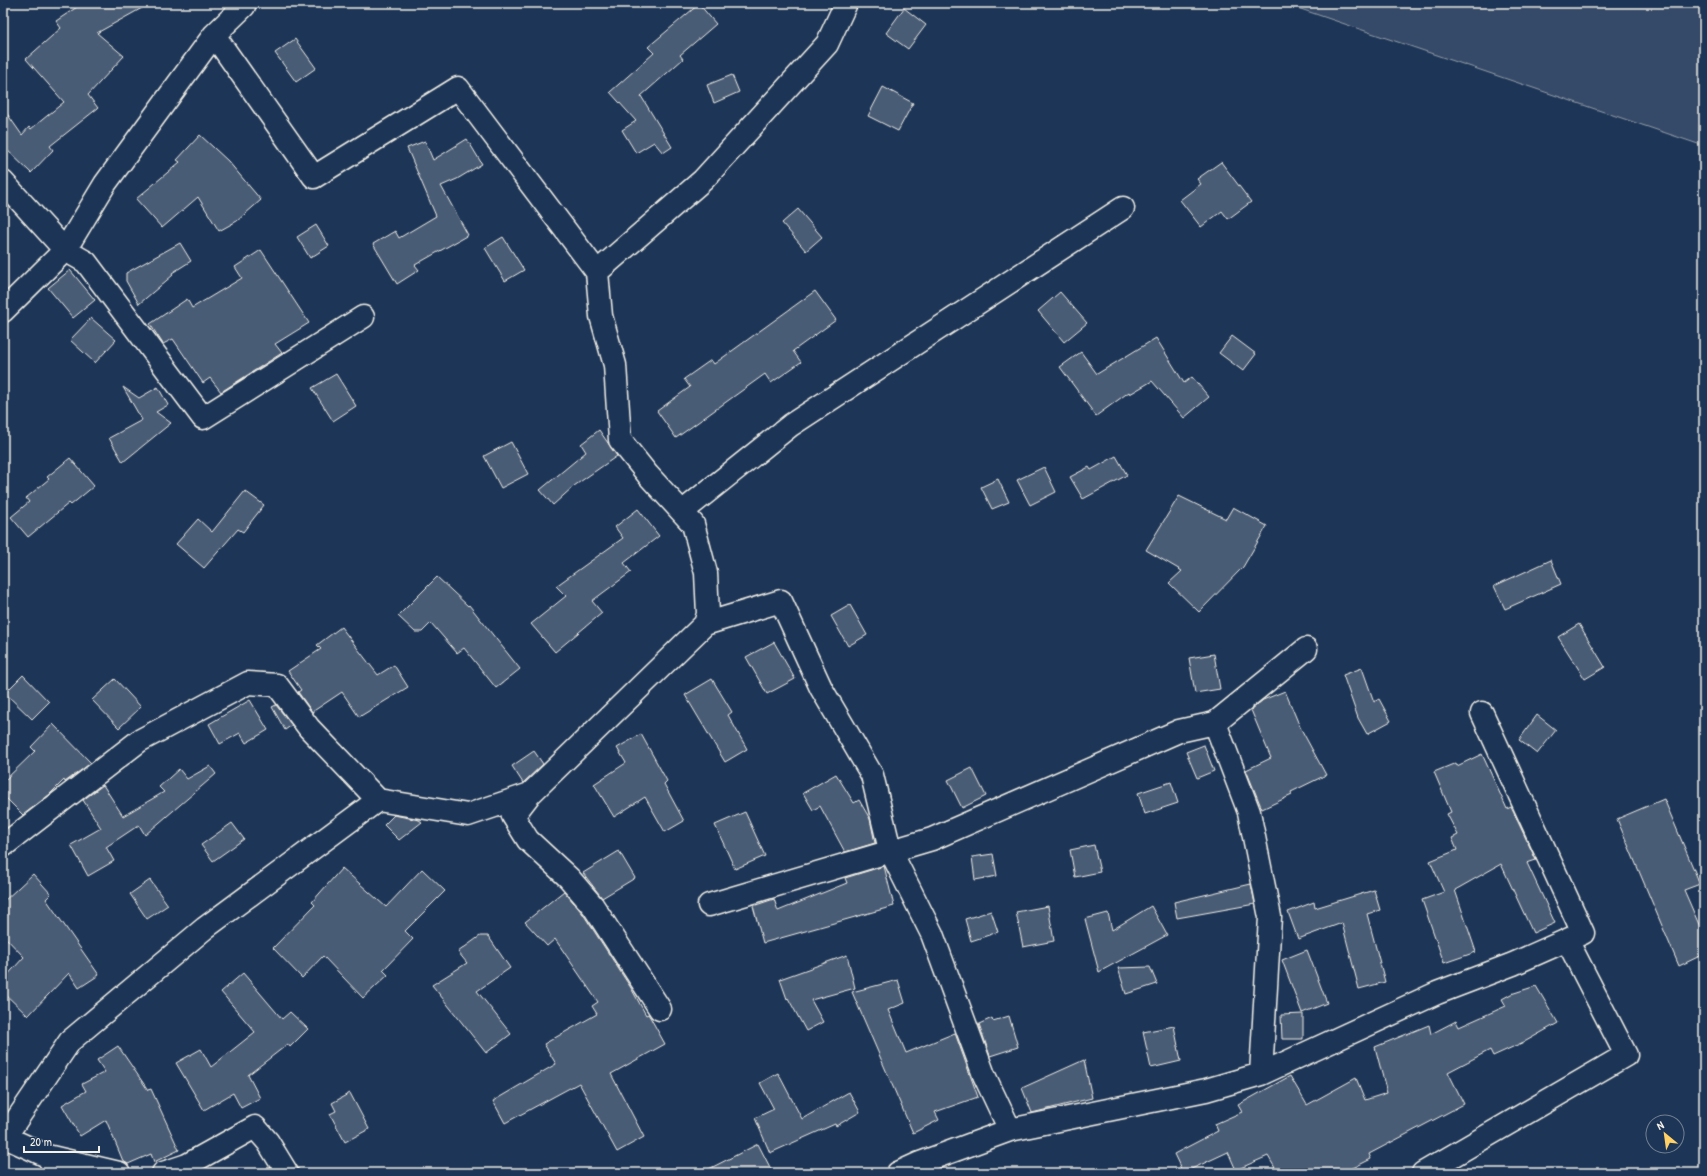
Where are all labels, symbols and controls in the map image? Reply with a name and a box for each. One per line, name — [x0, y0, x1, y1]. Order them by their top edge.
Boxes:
north arrow — [1645, 1114, 1685, 1154]
text: N — [1654, 1118, 1666, 1133]
scale bar — [24, 1128, 99, 1154]
text: 20 m — [30, 1133, 52, 1150]

